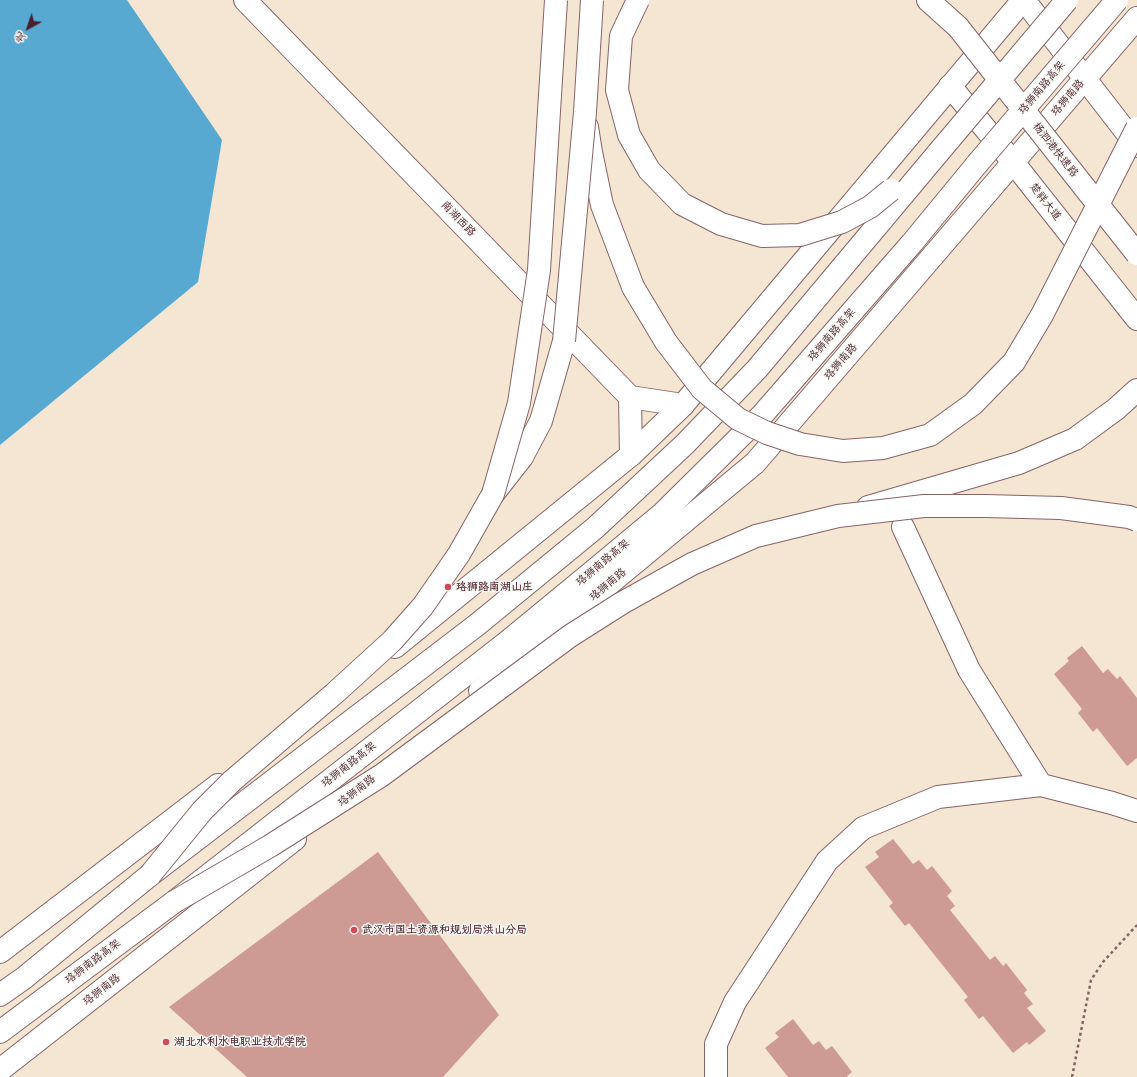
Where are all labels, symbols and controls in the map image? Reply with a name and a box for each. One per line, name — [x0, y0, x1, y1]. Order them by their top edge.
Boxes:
north arrow — [8, 8, 48, 48]
text: 北 — [12, 29, 28, 46]
street label: 珞狮南路高架 — [1016, 58, 1068, 118]
street label: 珞狮南路 — [1049, 77, 1087, 119]
street label: 杨泗港快速路 — [1029, 120, 1081, 180]
street label: 楚祥大道 — [1026, 181, 1064, 223]
street label: 南湖西路 — [438, 199, 478, 239]
street label: 珞狮南路高架 — [805, 306, 859, 364]
street label: 珞狮南路 — [822, 341, 860, 383]
street label: 珞狮南路高架 — [573, 537, 633, 589]
street label: 珞狮南路 — [587, 566, 629, 604]
place label: 珞狮路南湖山庄 — [456, 580, 533, 594]
marker: 珞狮路南湖山庄 — [443, 582, 453, 592]
street label: 珞狮南路高架 — [319, 739, 379, 791]
street label: 珞狮南路 — [336, 772, 378, 810]
place label: 武汉市国土资源和规划局洪山分局 — [362, 923, 527, 937]
marker: 武汉市国土资源和规划局洪山分局 — [349, 925, 359, 935]
street label: 珞狮南路高架 — [63, 937, 123, 987]
street label: 珞狮南路 — [81, 971, 123, 1009]
place label: 湖北水利水电职业技术学院 — [174, 1035, 306, 1049]
marker: 湖北水利水电职业技术学院 — [161, 1037, 171, 1047]

